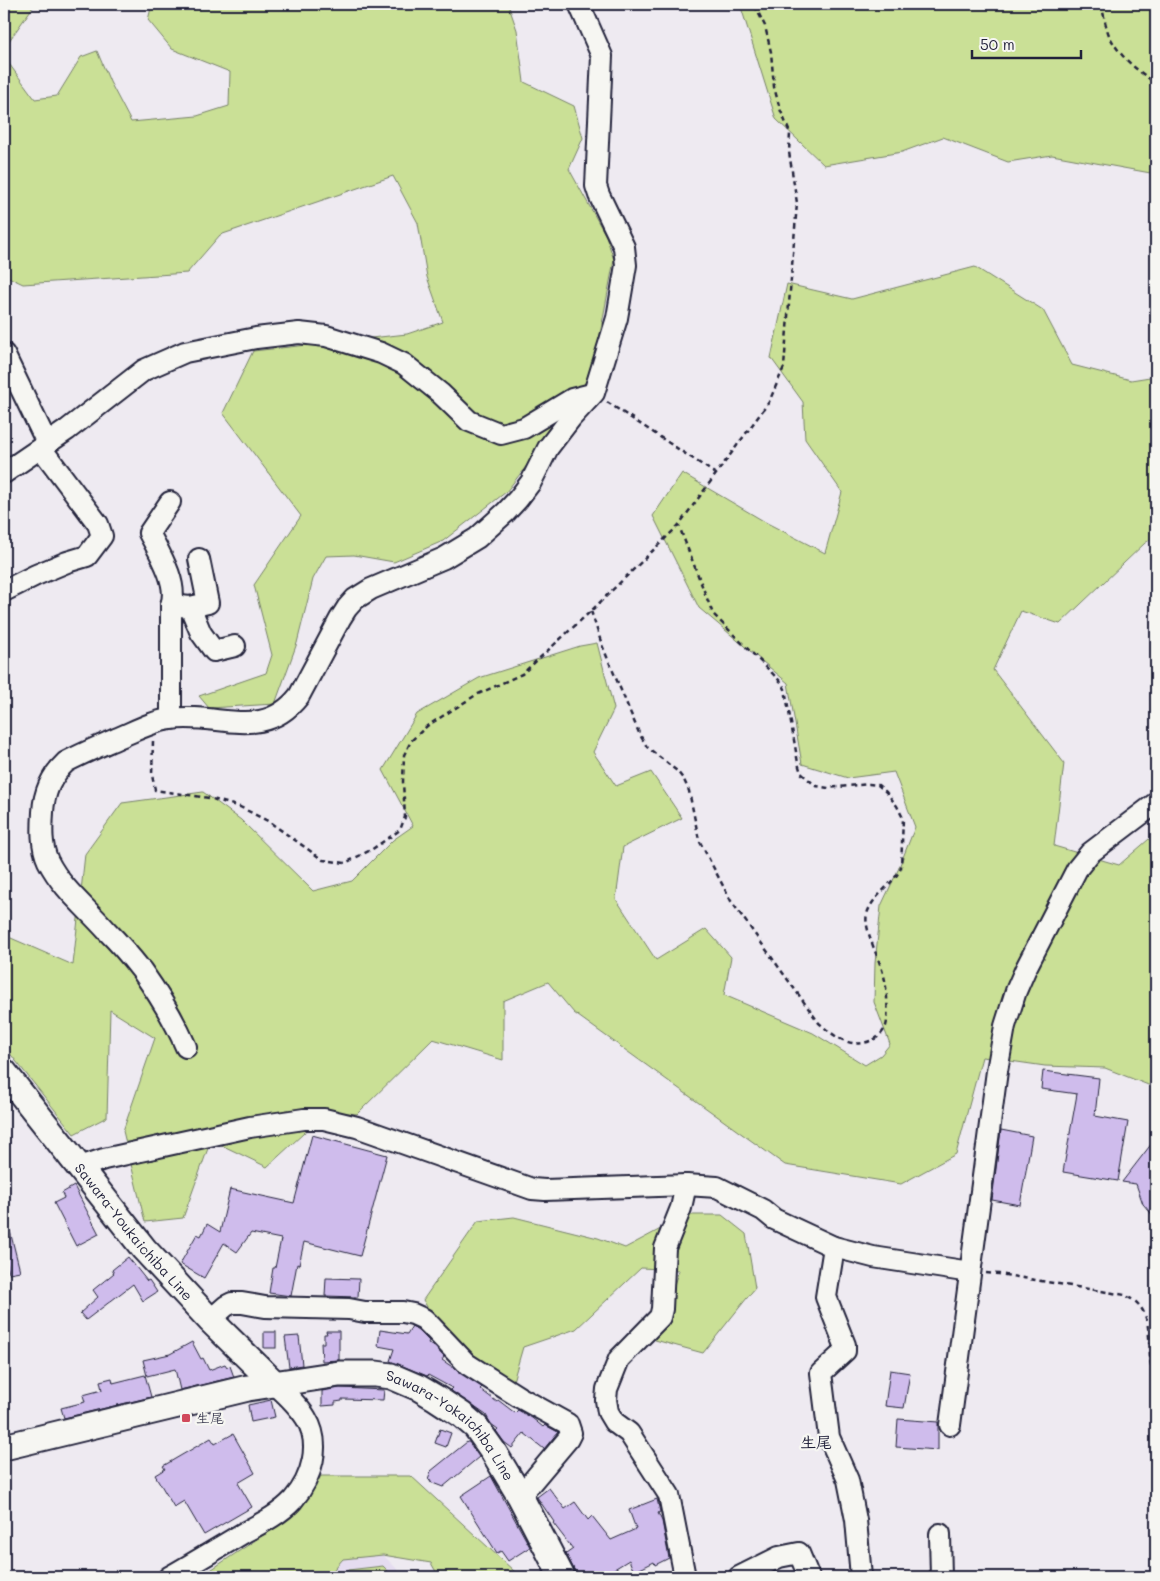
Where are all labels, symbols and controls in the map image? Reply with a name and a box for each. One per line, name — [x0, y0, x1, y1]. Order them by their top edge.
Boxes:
scale bar — [972, 28, 1081, 60]
text: 50 m — [980, 34, 1015, 54]
street label: Sawara-Youkaichiba Line — [71, 1159, 197, 1305]
street label: Sawara-Yokaichiba Line — [385, 1365, 519, 1484]
place label: 生尾 — [196, 1408, 224, 1427]
marker: 生尾 — [180, 1412, 192, 1424]
district label: 生尾 — [800, 1431, 832, 1452]

